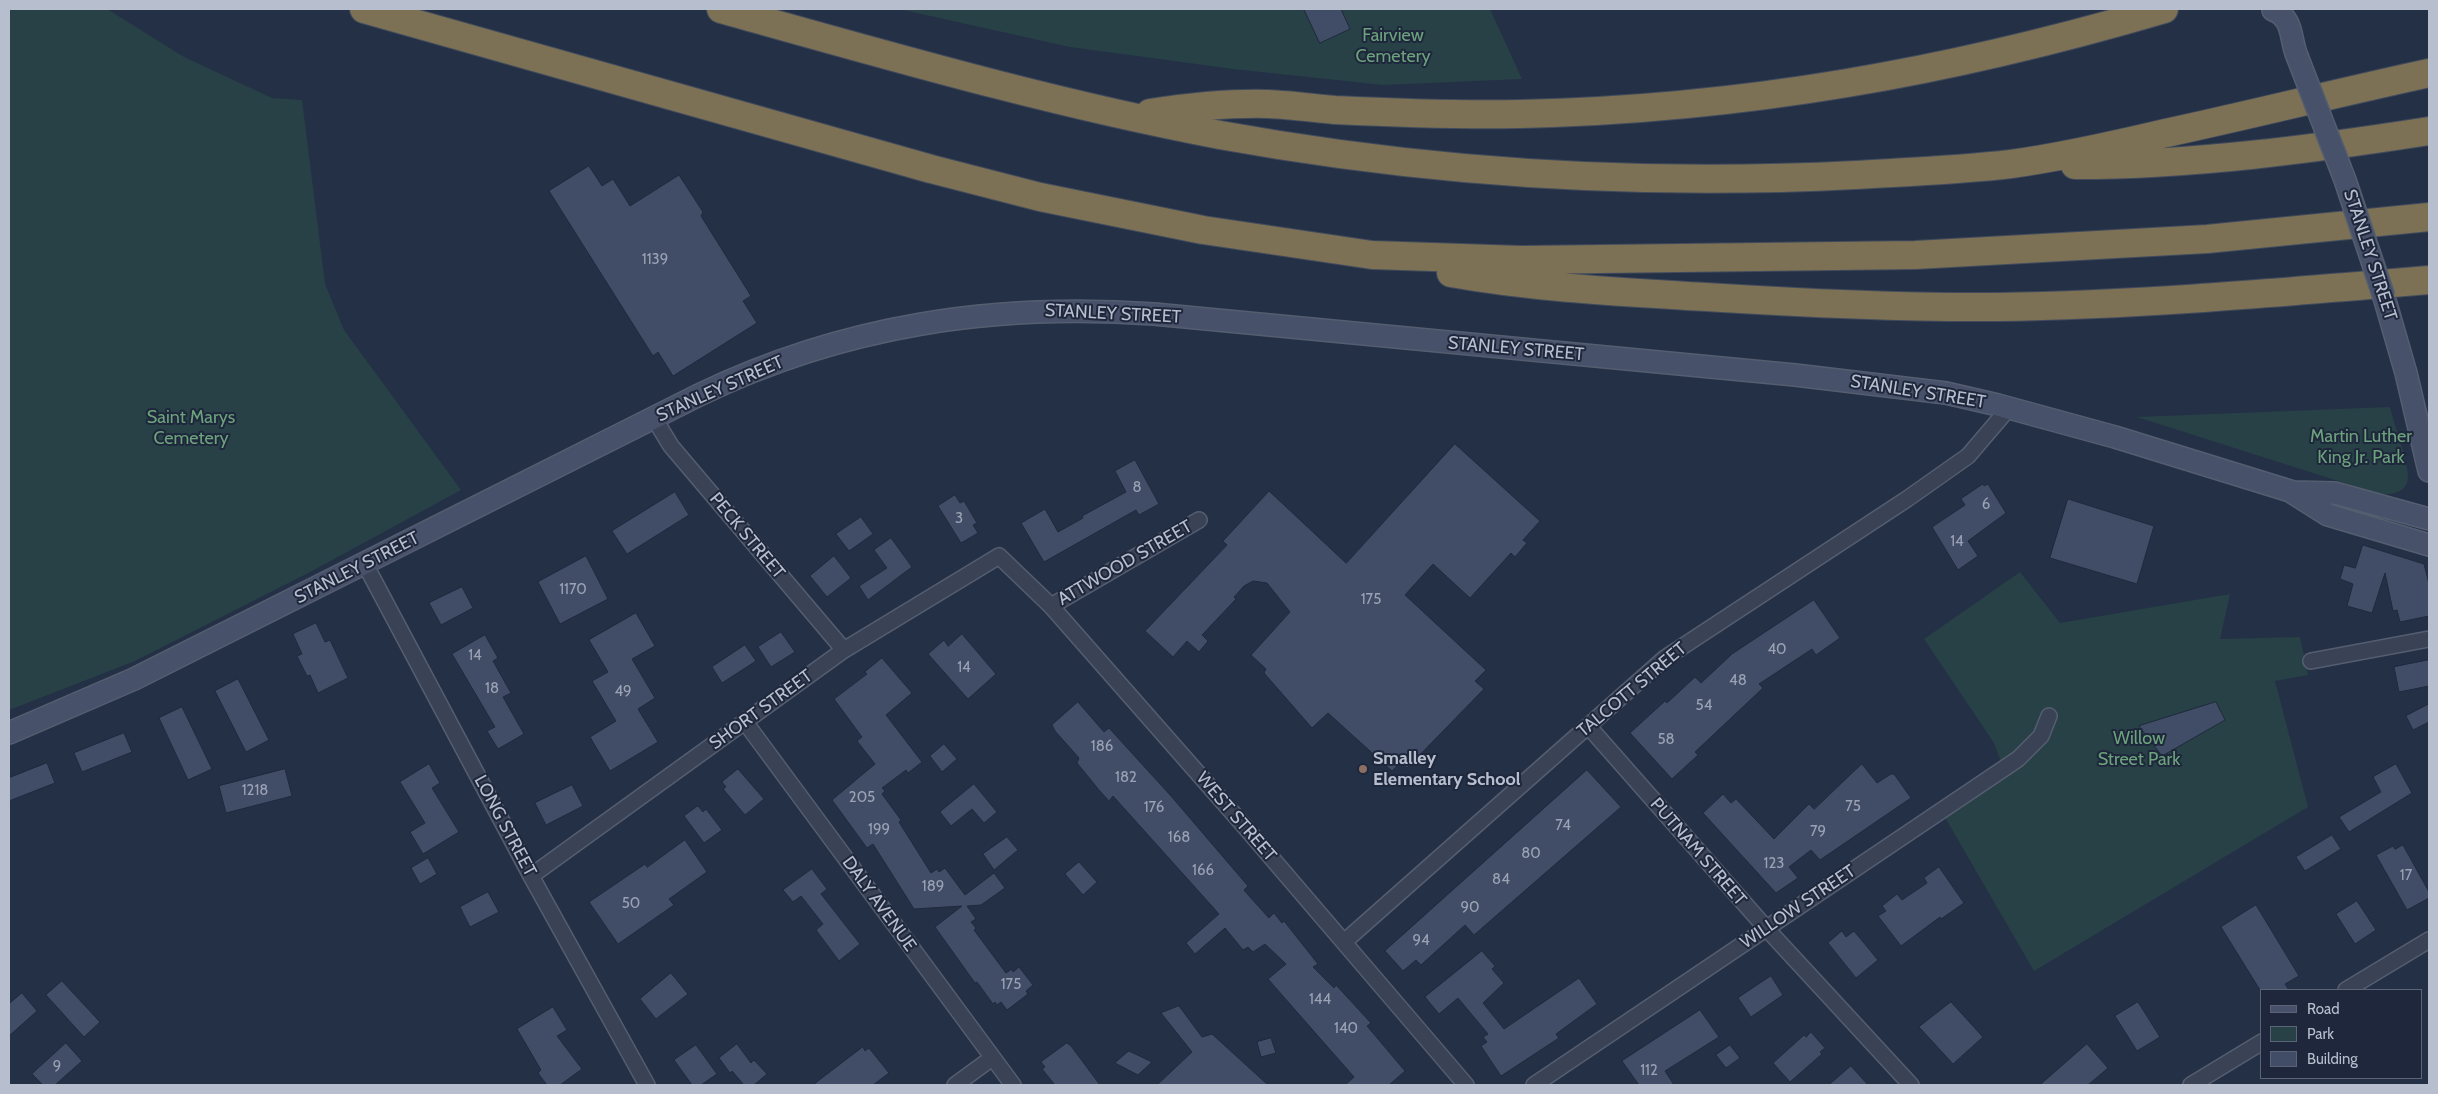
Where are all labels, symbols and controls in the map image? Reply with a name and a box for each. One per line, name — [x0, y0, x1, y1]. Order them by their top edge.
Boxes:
park label: Fairview Cemetery — [1355, 25, 1431, 68]
street label: STANLEY STREET — [2339, 187, 2401, 323]
house number: 1139 — [642, 251, 668, 269]
street label: STANLEY STREET — [1044, 300, 1182, 328]
street label: STANLEY STREET — [1447, 332, 1585, 366]
street label: STANLEY STREET — [653, 351, 787, 427]
street label: STANLEY STREET — [1849, 371, 1987, 413]
park label: Saint Marys Cemetery — [147, 407, 235, 449]
park label: Martin Luther King Jr. Park — [2310, 426, 2412, 468]
house number: 8 — [1132, 479, 1142, 497]
street label: PECK STREET — [705, 488, 789, 584]
house number: 6 — [1982, 496, 1990, 514]
house number: 3 — [955, 510, 963, 528]
street label: ATTWOOD STREET — [1054, 516, 1196, 610]
street label: STANLEY STREET — [291, 527, 423, 609]
house number: 14 — [1950, 533, 1964, 551]
house number: 1170 — [559, 581, 587, 599]
house number: 175 — [1361, 591, 1381, 609]
street label: TALCOTT STREET — [1573, 638, 1691, 742]
house number: 40 — [1767, 641, 1787, 659]
house number: 14 — [468, 647, 482, 665]
house number: 14 — [957, 659, 971, 677]
street label: SHORT STREET — [705, 665, 817, 755]
house number: 48 — [1729, 672, 1747, 690]
house number: 18 — [485, 680, 499, 698]
house number: 49 — [614, 683, 632, 701]
house number: 54 — [1696, 697, 1712, 715]
park label: Willow Street Park — [2098, 728, 2180, 771]
house number: 58 — [1657, 731, 1675, 749]
house number: 186 — [1091, 738, 1113, 756]
place label: Smalley Elementary School — [1373, 748, 1520, 791]
marker: Smalley Elementary School — [1357, 763, 1369, 775]
street label: WEST STREET — [1191, 768, 1281, 866]
house number: 182 — [1115, 769, 1137, 787]
street label: LONG STREET — [469, 772, 541, 880]
house number: 1218 — [242, 782, 268, 800]
house number: 205 — [849, 789, 875, 807]
street label: PUTNAM STREET — [1645, 794, 1751, 910]
house number: 75 — [1845, 798, 1861, 816]
house number: 176 — [1144, 799, 1164, 817]
house number: 74 — [1555, 817, 1571, 835]
house number: 199 — [868, 821, 890, 839]
house number: 79 — [1810, 823, 1826, 841]
house number: 168 — [1168, 829, 1190, 847]
house number: 80 — [1521, 845, 1541, 863]
street label: DALY AVENUE — [837, 852, 921, 956]
house number: 123 — [1764, 855, 1784, 873]
street label: WILLOW STREET — [1736, 860, 1860, 954]
house number: 166 — [1192, 862, 1214, 880]
house number: 17 — [2400, 867, 2412, 885]
house number: 84 — [1492, 871, 1510, 889]
house number: 189 — [922, 878, 944, 896]
house number: 50 — [622, 895, 640, 913]
house number: 90 — [1461, 899, 1479, 917]
house number: 94 — [1412, 932, 1430, 950]
house number: 175 — [1001, 976, 1021, 994]
legend — [2260, 989, 2423, 1079]
house number: 144 — [1309, 991, 1331, 1009]
text: Road — [2307, 1000, 2340, 1018]
house number: 140 — [1334, 1020, 1358, 1038]
text: Park — [2307, 1025, 2334, 1043]
text: Building — [2307, 1050, 2358, 1068]
house number: 9 — [53, 1058, 61, 1076]
house number: 112 — [1640, 1062, 1658, 1080]

